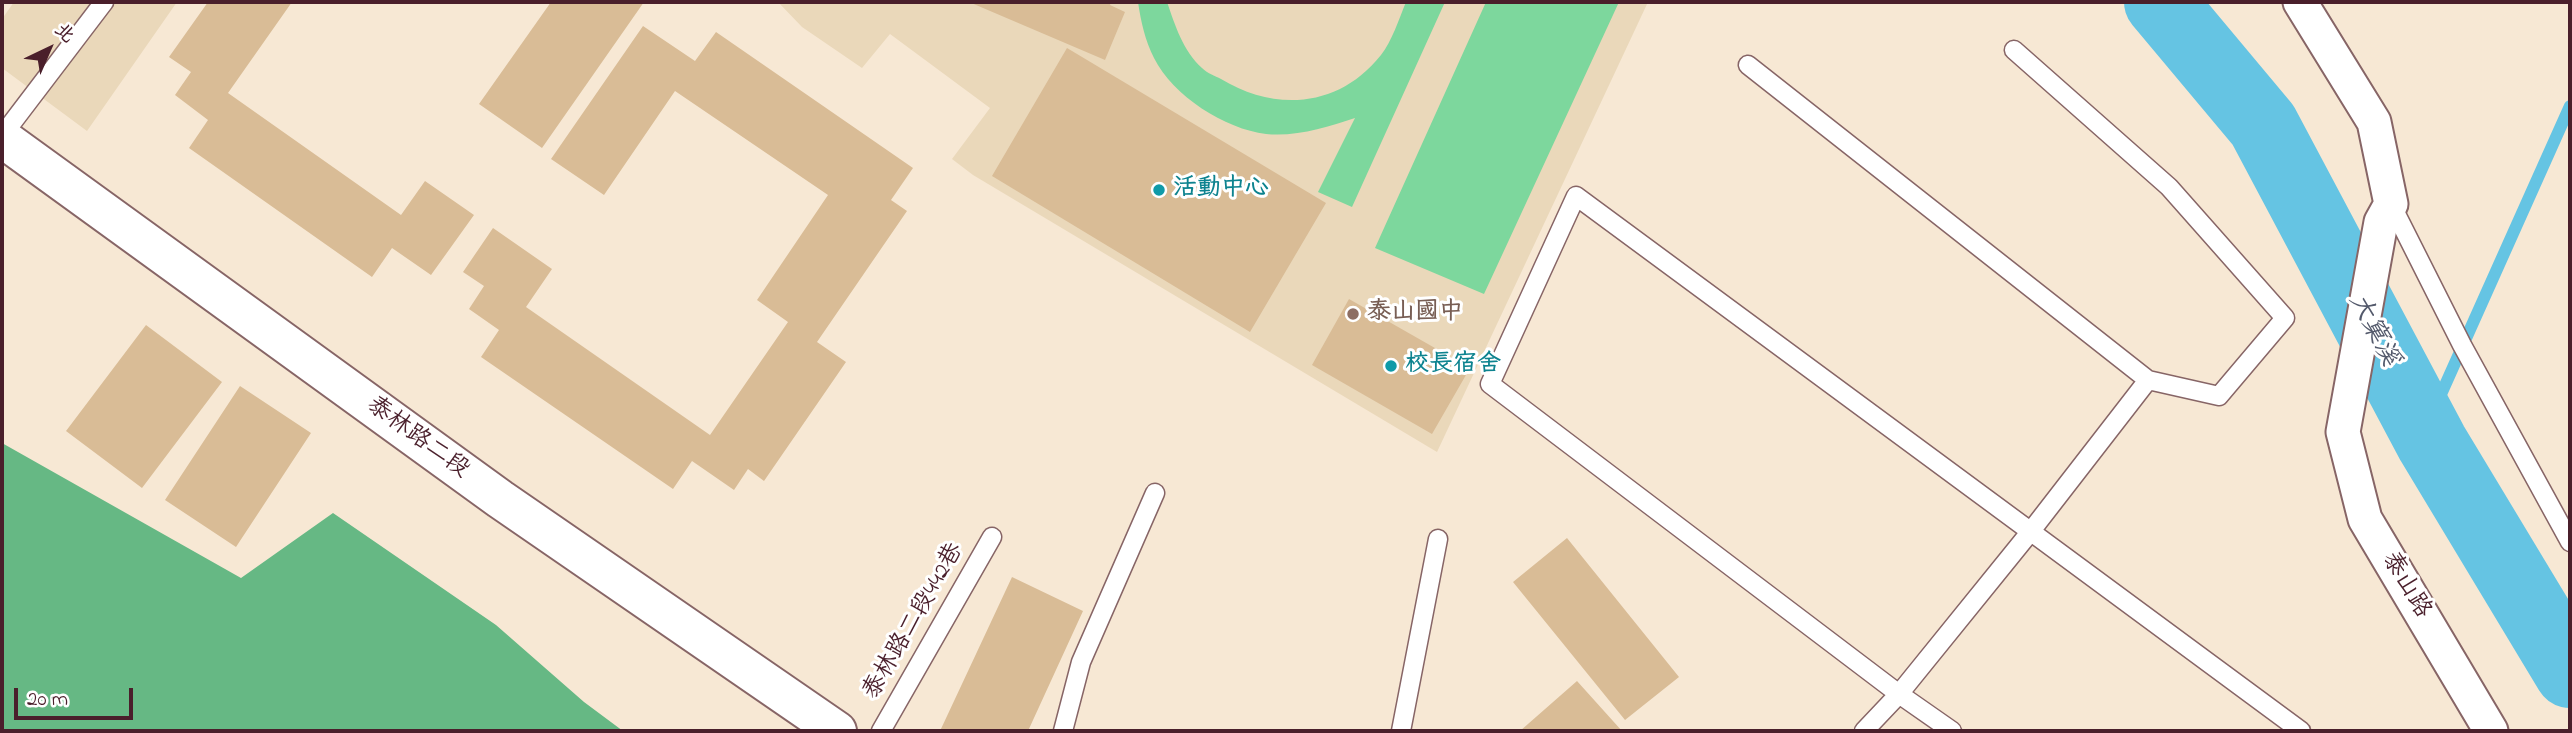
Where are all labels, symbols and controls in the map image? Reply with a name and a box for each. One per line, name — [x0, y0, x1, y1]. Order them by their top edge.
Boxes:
north arrow — [14, 14, 84, 84]
text: 北 — [48, 17, 80, 50]
place label: 活動中心 — [1173, 176, 1269, 204]
marker: 活動中心 — [1151, 182, 1167, 198]
water label: 大窠溪 — [2340, 289, 2404, 373]
place label: 泰山國中 — [1367, 300, 1463, 328]
marker: 泰山國中 — [1345, 306, 1361, 322]
place label: 校長宿舍 — [1405, 352, 1501, 380]
marker: 校長宿舍 — [1383, 358, 1399, 374]
street label: 泰林路二段 — [360, 392, 474, 486]
street label: 泰林路二段442巷 — [859, 539, 971, 705]
street label: 泰山路 — [2374, 548, 2436, 624]
scale bar — [18, 674, 136, 718]
text: 20 m — [27, 685, 68, 715]

